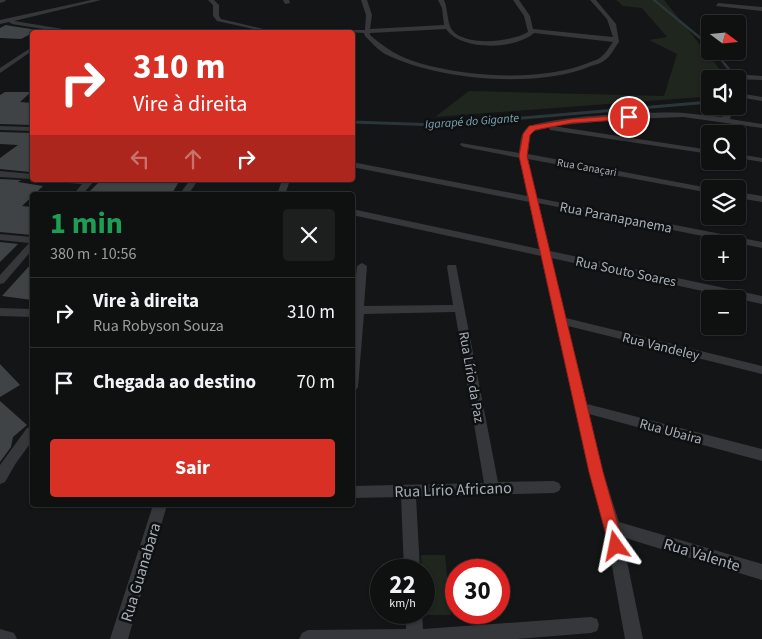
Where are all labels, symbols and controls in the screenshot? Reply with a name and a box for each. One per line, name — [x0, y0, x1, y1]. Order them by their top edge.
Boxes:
north arrow — [701, 15, 746, 60]
map controls — [701, 15, 746, 335]
text: 310 m — [133, 42, 225, 92]
icon: right — [50, 50, 115, 115]
button: sound — [701, 70, 746, 115]
text: Vire à direita — [133, 88, 247, 120]
pin — [608, 96, 650, 138]
icon: arrive — [615, 103, 643, 131]
water label: Igarapé do Gigante — [424, 110, 520, 133]
button: search — [701, 125, 746, 170]
icon: left — [126, 145, 154, 173]
icon: ahead — [179, 145, 207, 173]
icon: right — [232, 145, 260, 173]
street label: Rua Canaçari — [556, 155, 618, 180]
button: layers — [701, 180, 746, 225]
street label: Rua Paranapanema — [558, 197, 674, 239]
text: 1 min — [50, 202, 123, 245]
button: close — [283, 209, 335, 261]
button: + — [701, 235, 746, 280]
text: 380 m · 10:56 — [50, 243, 137, 265]
street label: Rua Souto Soares — [574, 252, 678, 292]
text: Vire à direita — [93, 288, 199, 315]
button: − — [701, 290, 746, 335]
icon: right — [50, 299, 78, 327]
text: 310 m — [287, 299, 335, 326]
text: Rua Robyson Souza — [93, 315, 224, 337]
street label: Rua Vandeley — [620, 328, 702, 366]
street label: Rua Lírio da Paz — [453, 330, 489, 424]
icon: arrive — [50, 369, 78, 397]
text: Chegada ao destino — [93, 369, 256, 396]
text: 70 m — [297, 369, 335, 396]
street label: Rua Ubaira — [637, 414, 704, 450]
button: Sair — [50, 439, 335, 497]
street label: Rua Lírio Africano — [394, 477, 512, 503]
position arrow — [589, 519, 641, 571]
street label: Rua Guanabara — [115, 520, 166, 625]
street label: Rua Valente — [661, 533, 743, 577]
speed limit sign: 30 — [445, 559, 510, 624]
text: 22 — [389, 567, 416, 603]
text: km/h — [389, 595, 416, 612]

